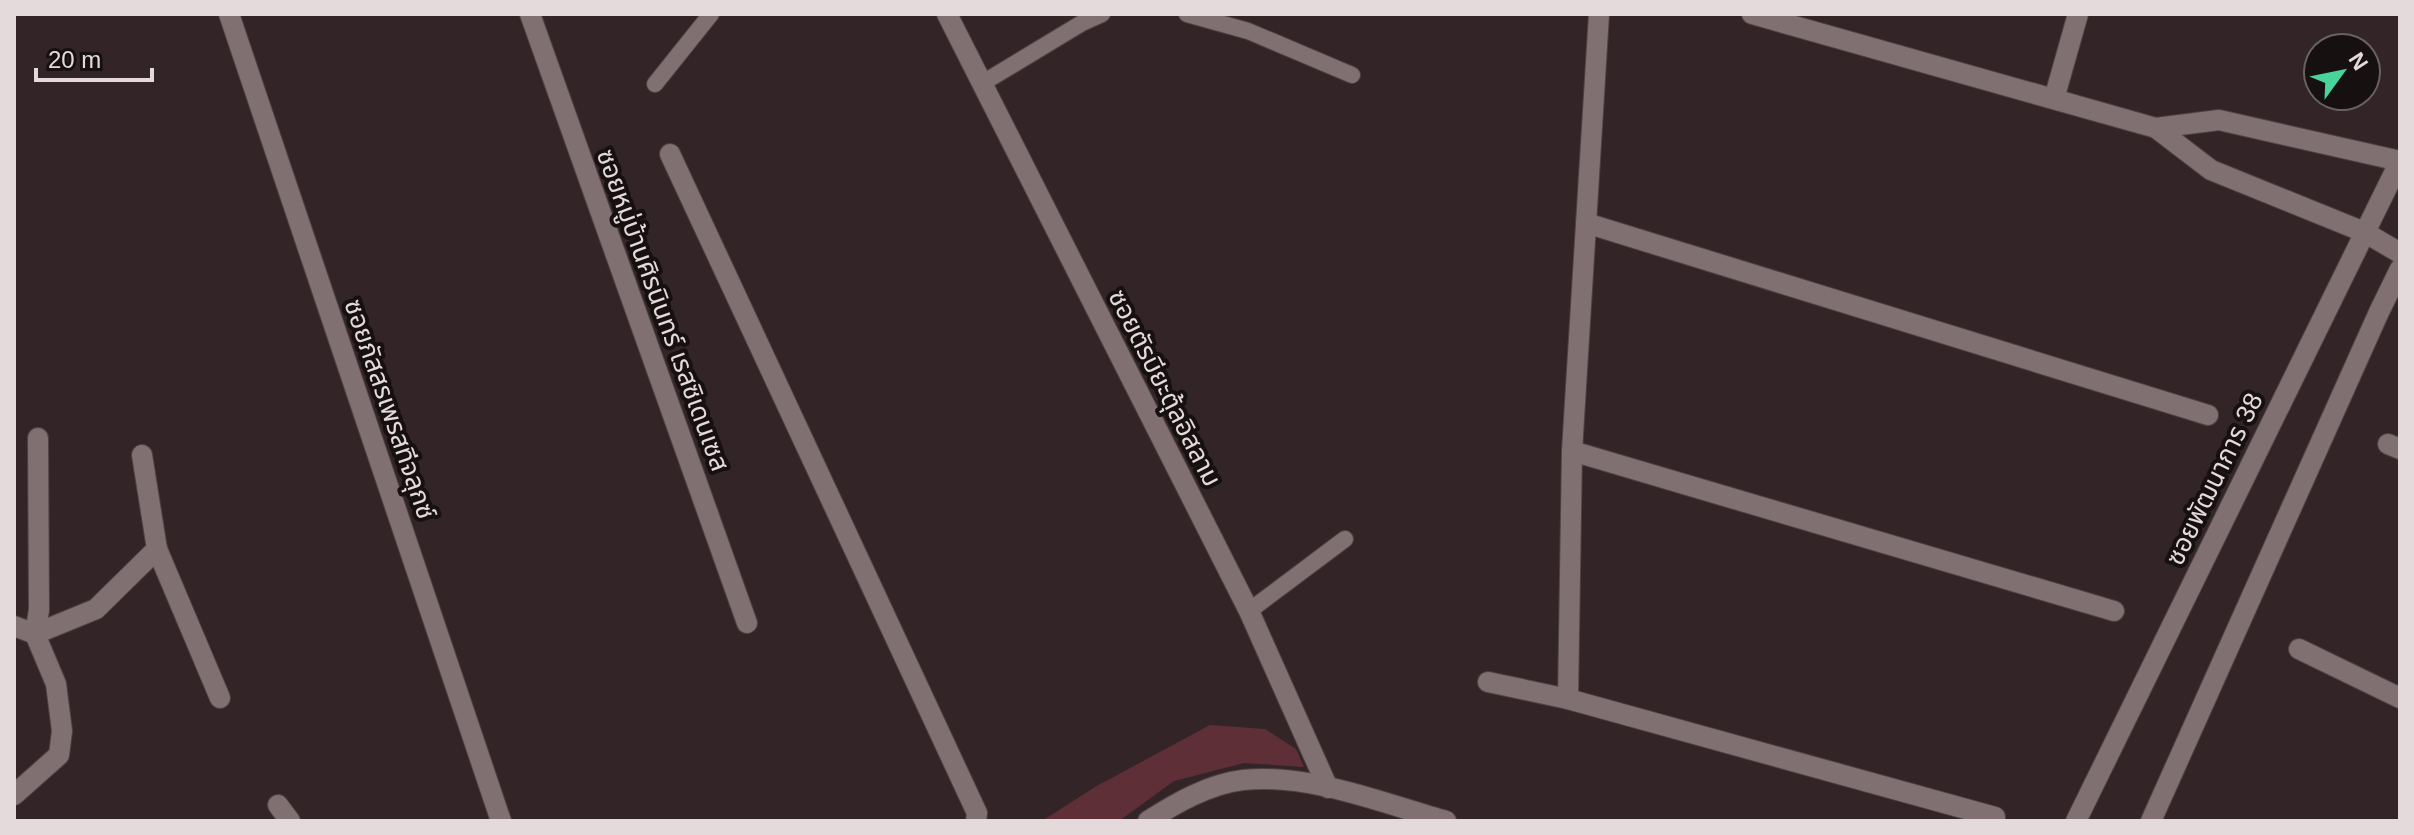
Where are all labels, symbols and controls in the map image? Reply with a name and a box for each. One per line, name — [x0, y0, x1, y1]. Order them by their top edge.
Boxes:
scale bar — [36, 32, 152, 82]
north arrow — [2302, 32, 2382, 112]
text: 20 m — [48, 46, 101, 73]
text: N — [2344, 48, 2373, 75]
street label: ซอยหมู่บ้านศิรนินทร์ เรสซิเดนเซส — [590, 145, 735, 475]
street label: ซอยตัรบียะตุ้ลอิสลาม — [1102, 285, 1228, 492]
street label: ซอยภัสสรเพรสทีจลุกซ์ — [337, 295, 442, 524]
street label: ซอยพัฒนาการ 38 — [2159, 388, 2269, 570]

